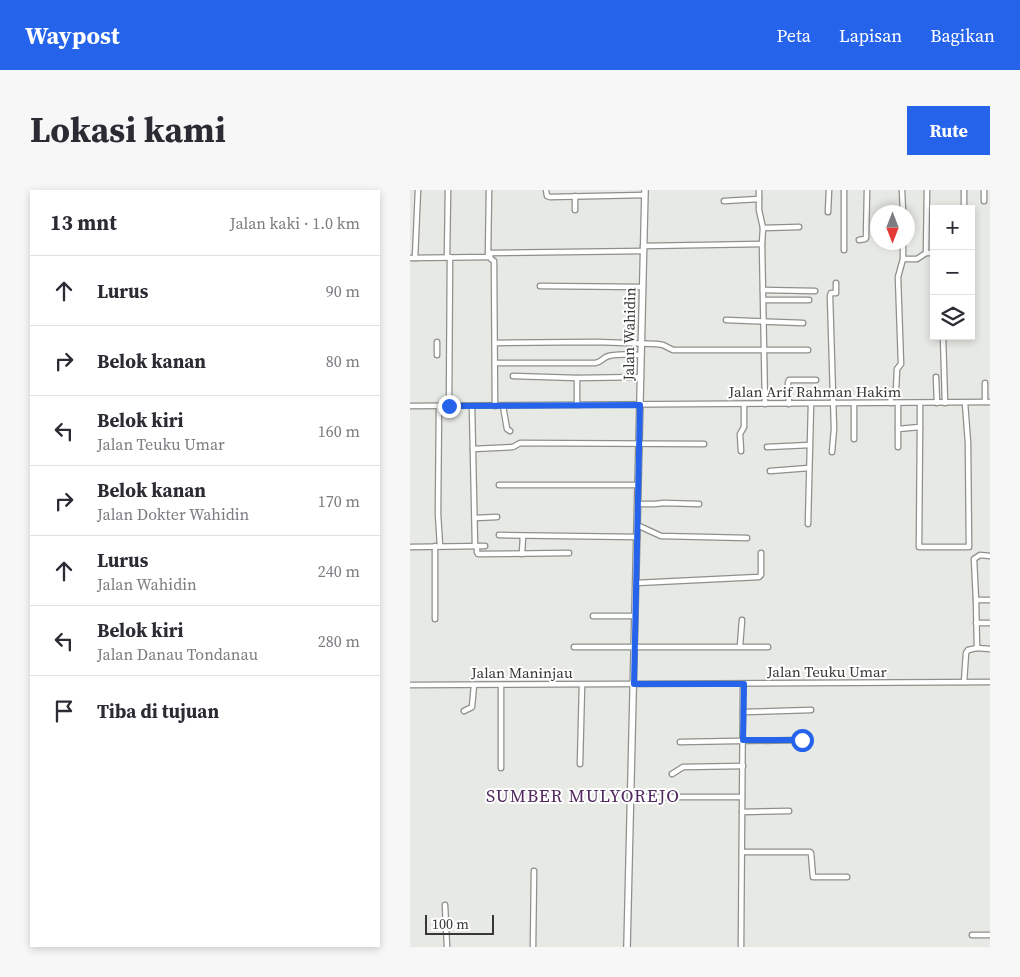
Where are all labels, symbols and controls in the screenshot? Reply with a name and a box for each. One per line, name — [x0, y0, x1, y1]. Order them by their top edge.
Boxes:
text: Waypost — [25, 19, 120, 52]
text: Peta — [777, 23, 811, 48]
text: Lapisan — [839, 23, 902, 48]
text: Bagikan — [930, 23, 995, 48]
text: Lokasi kami — [30, 106, 226, 154]
button: Rute — [907, 106, 990, 155]
north arrow — [870, 205, 915, 250]
map controls — [930, 205, 975, 340]
button: + — [930, 205, 975, 250]
text: 13 mnt — [50, 208, 117, 237]
text: Jalan kaki · 1.0 km — [230, 212, 360, 234]
button: − — [930, 250, 975, 295]
icon: ahead — [50, 277, 78, 305]
text: Lurus — [97, 278, 148, 304]
text: 90 m — [326, 280, 360, 302]
street label: Jalan Wahidin — [618, 287, 640, 382]
button: layers — [930, 295, 975, 340]
icon: right — [50, 347, 78, 375]
text: Belok kanan — [97, 348, 206, 374]
text: 80 m — [326, 350, 360, 372]
street label: Jalan Arif Rahman Hakim — [728, 381, 902, 402]
route end — [438, 395, 461, 418]
text: Belok kiri — [97, 407, 184, 433]
icon: left — [50, 417, 78, 445]
text: 160 m — [318, 420, 360, 442]
text: Jalan Teuku Umar — [97, 433, 225, 455]
text: Belok kanan — [97, 477, 206, 503]
icon: right — [50, 487, 78, 515]
text: 170 m — [318, 490, 360, 512]
text: Jalan Dokter Wahidin — [97, 503, 249, 525]
text: Lurus — [97, 547, 148, 573]
icon: ahead — [50, 557, 78, 585]
text: 240 m — [318, 560, 360, 582]
text: Jalan Wahidin — [97, 573, 197, 595]
text: Belok kiri — [97, 617, 184, 643]
icon: left — [50, 627, 78, 655]
text: 280 m — [318, 630, 360, 652]
text: Jalan Danau Tondanau — [97, 643, 258, 665]
street label: Jalan Teuku Umar — [766, 661, 888, 682]
street label: Jalan Maninjau — [470, 662, 573, 683]
icon: arrive — [50, 697, 78, 725]
text: Tiba di tujuan — [97, 698, 219, 724]
route start — [791, 729, 814, 752]
district label: SUMBER MULYOREJO — [486, 783, 680, 808]
scale bar — [425, 912, 494, 935]
text: 100 m — [432, 914, 469, 934]

